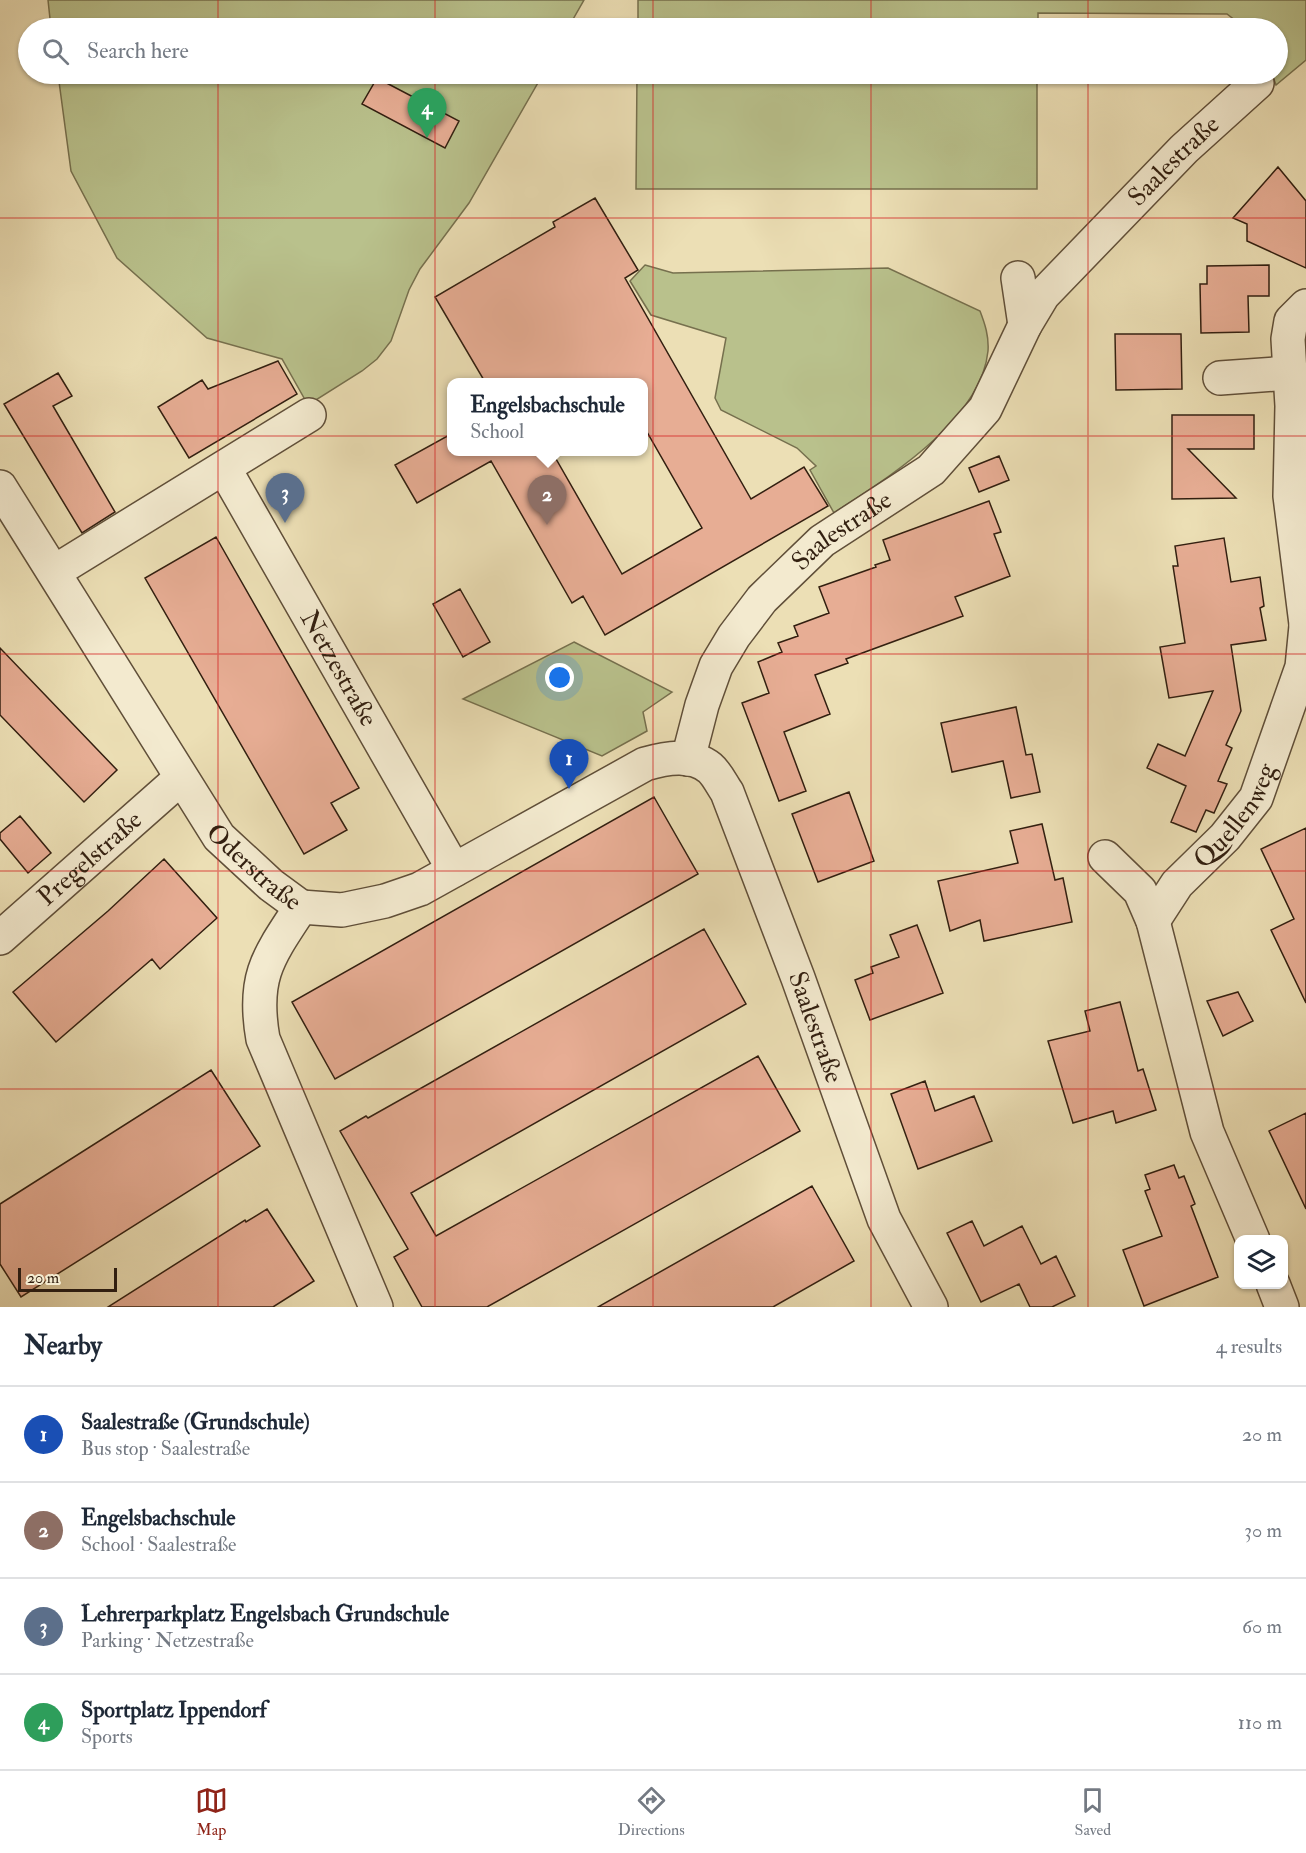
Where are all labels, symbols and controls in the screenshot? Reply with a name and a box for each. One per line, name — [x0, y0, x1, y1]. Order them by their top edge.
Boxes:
search box — [18, 18, 1288, 84]
icon: search — [39, 35, 72, 68]
text: Search here — [87, 37, 189, 65]
pin: 4 — [408, 88, 446, 138]
street label: Saalestraße — [1121, 109, 1226, 213]
popup — [447, 378, 648, 456]
text: Engelsbachschule — [470, 391, 625, 419]
text: School — [470, 419, 524, 444]
pin: 3 — [266, 474, 304, 523]
pin: 2 — [528, 476, 566, 525]
street label: Saalestraße — [785, 484, 898, 578]
street label: Netzestraße — [293, 605, 384, 732]
your location — [545, 663, 574, 692]
pin: 1 — [550, 740, 588, 789]
street label: Quellenweg — [1187, 758, 1283, 875]
street label: Pregelstraße — [31, 804, 149, 913]
street label: Oderstraße — [199, 818, 308, 918]
street label: Saalestraße — [781, 967, 850, 1087]
map controls — [1234, 1235, 1288, 1289]
button: layers — [1234, 1235, 1288, 1289]
scale bar — [18, 1265, 117, 1292]
text: 20 m — [27, 1268, 59, 1288]
text: Nearby — [24, 1330, 102, 1362]
text: 4 results — [1216, 1334, 1282, 1359]
text: Saalestraße (Grundschule) — [81, 1408, 310, 1436]
text: 1 — [40, 1422, 47, 1447]
text: 20 m — [1242, 1422, 1282, 1447]
text: Bus stop · Saalestraße — [81, 1436, 250, 1461]
text: Engelsbachschule — [81, 1504, 236, 1532]
text: 2 — [38, 1518, 49, 1543]
text: 30 m — [1244, 1518, 1282, 1543]
text: School · Saalestraße — [81, 1532, 236, 1557]
text: Lehrerparkplatz Engelsbach Grundschule — [81, 1600, 449, 1628]
text: 3 — [40, 1614, 47, 1639]
text: 60 m — [1242, 1614, 1282, 1639]
text: Parking · Netzestraße — [81, 1628, 254, 1653]
text: Sportplatz Ippendorf — [81, 1696, 267, 1724]
text: 4 — [38, 1710, 49, 1735]
text: 110 m — [1238, 1710, 1282, 1735]
text: Sports — [81, 1724, 133, 1749]
tab: Map — [195, 1784, 228, 1840]
tab: Directions — [618, 1784, 685, 1840]
tab: Saved — [1075, 1784, 1111, 1840]

